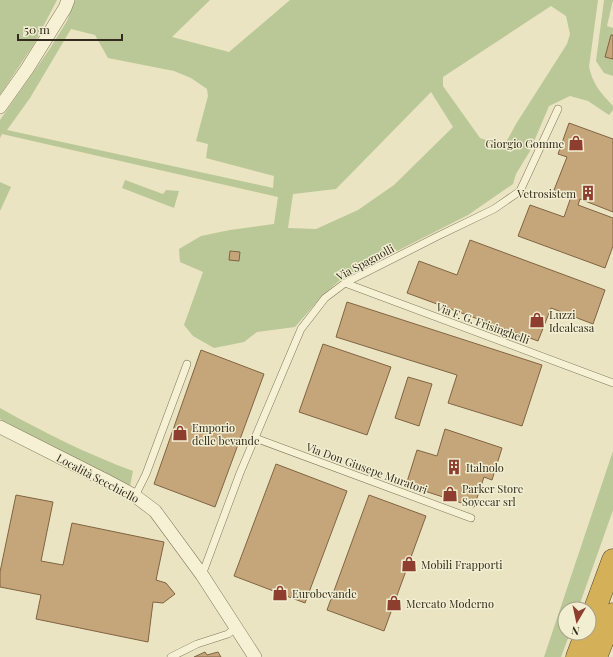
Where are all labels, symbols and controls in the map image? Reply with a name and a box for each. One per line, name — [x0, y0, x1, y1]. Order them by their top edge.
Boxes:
scale bar — [18, 16, 122, 42]
text: 50 m — [24, 21, 50, 37]
shop icon: Giorgio Gomme — [567, 134, 585, 152]
place label: Giorgio Gomme — [485, 136, 564, 151]
building icon: Vetrosistem — [579, 184, 597, 202]
place label: Vetrosistem — [516, 186, 576, 201]
street label: Via Spagnolli — [333, 240, 397, 284]
street label: Via F. G. Frisinghelli — [433, 299, 532, 347]
place label: Luzzi Idealcasa — [549, 307, 595, 335]
shop icon: Luzzi Idealcasa — [528, 311, 546, 329]
place label: Emporio delle bevande — [192, 420, 260, 448]
shop icon: Emporio delle bevande — [171, 424, 189, 442]
street label: Via Don Giusepe Muratori — [303, 439, 430, 497]
street label: Località Secchiello — [54, 450, 142, 506]
building icon: Italnolo — [445, 458, 463, 476]
place label: Italnolo — [466, 460, 504, 475]
place label: Parker Store Sovecar srl — [462, 481, 524, 509]
shop icon: Parker Store Sovecar srl — [441, 485, 459, 503]
shop icon: Mobili Frapporti — [400, 555, 418, 573]
place label: Mobili Frapporti — [421, 557, 502, 572]
shop icon: Eurobevande — [271, 584, 289, 602]
place label: Eurobevande — [292, 586, 357, 601]
shop icon: Mercato Moderno — [385, 594, 403, 612]
place label: Mercato Moderno — [406, 596, 494, 611]
north arrow — [557, 601, 597, 641]
text: N — [570, 623, 580, 639]

